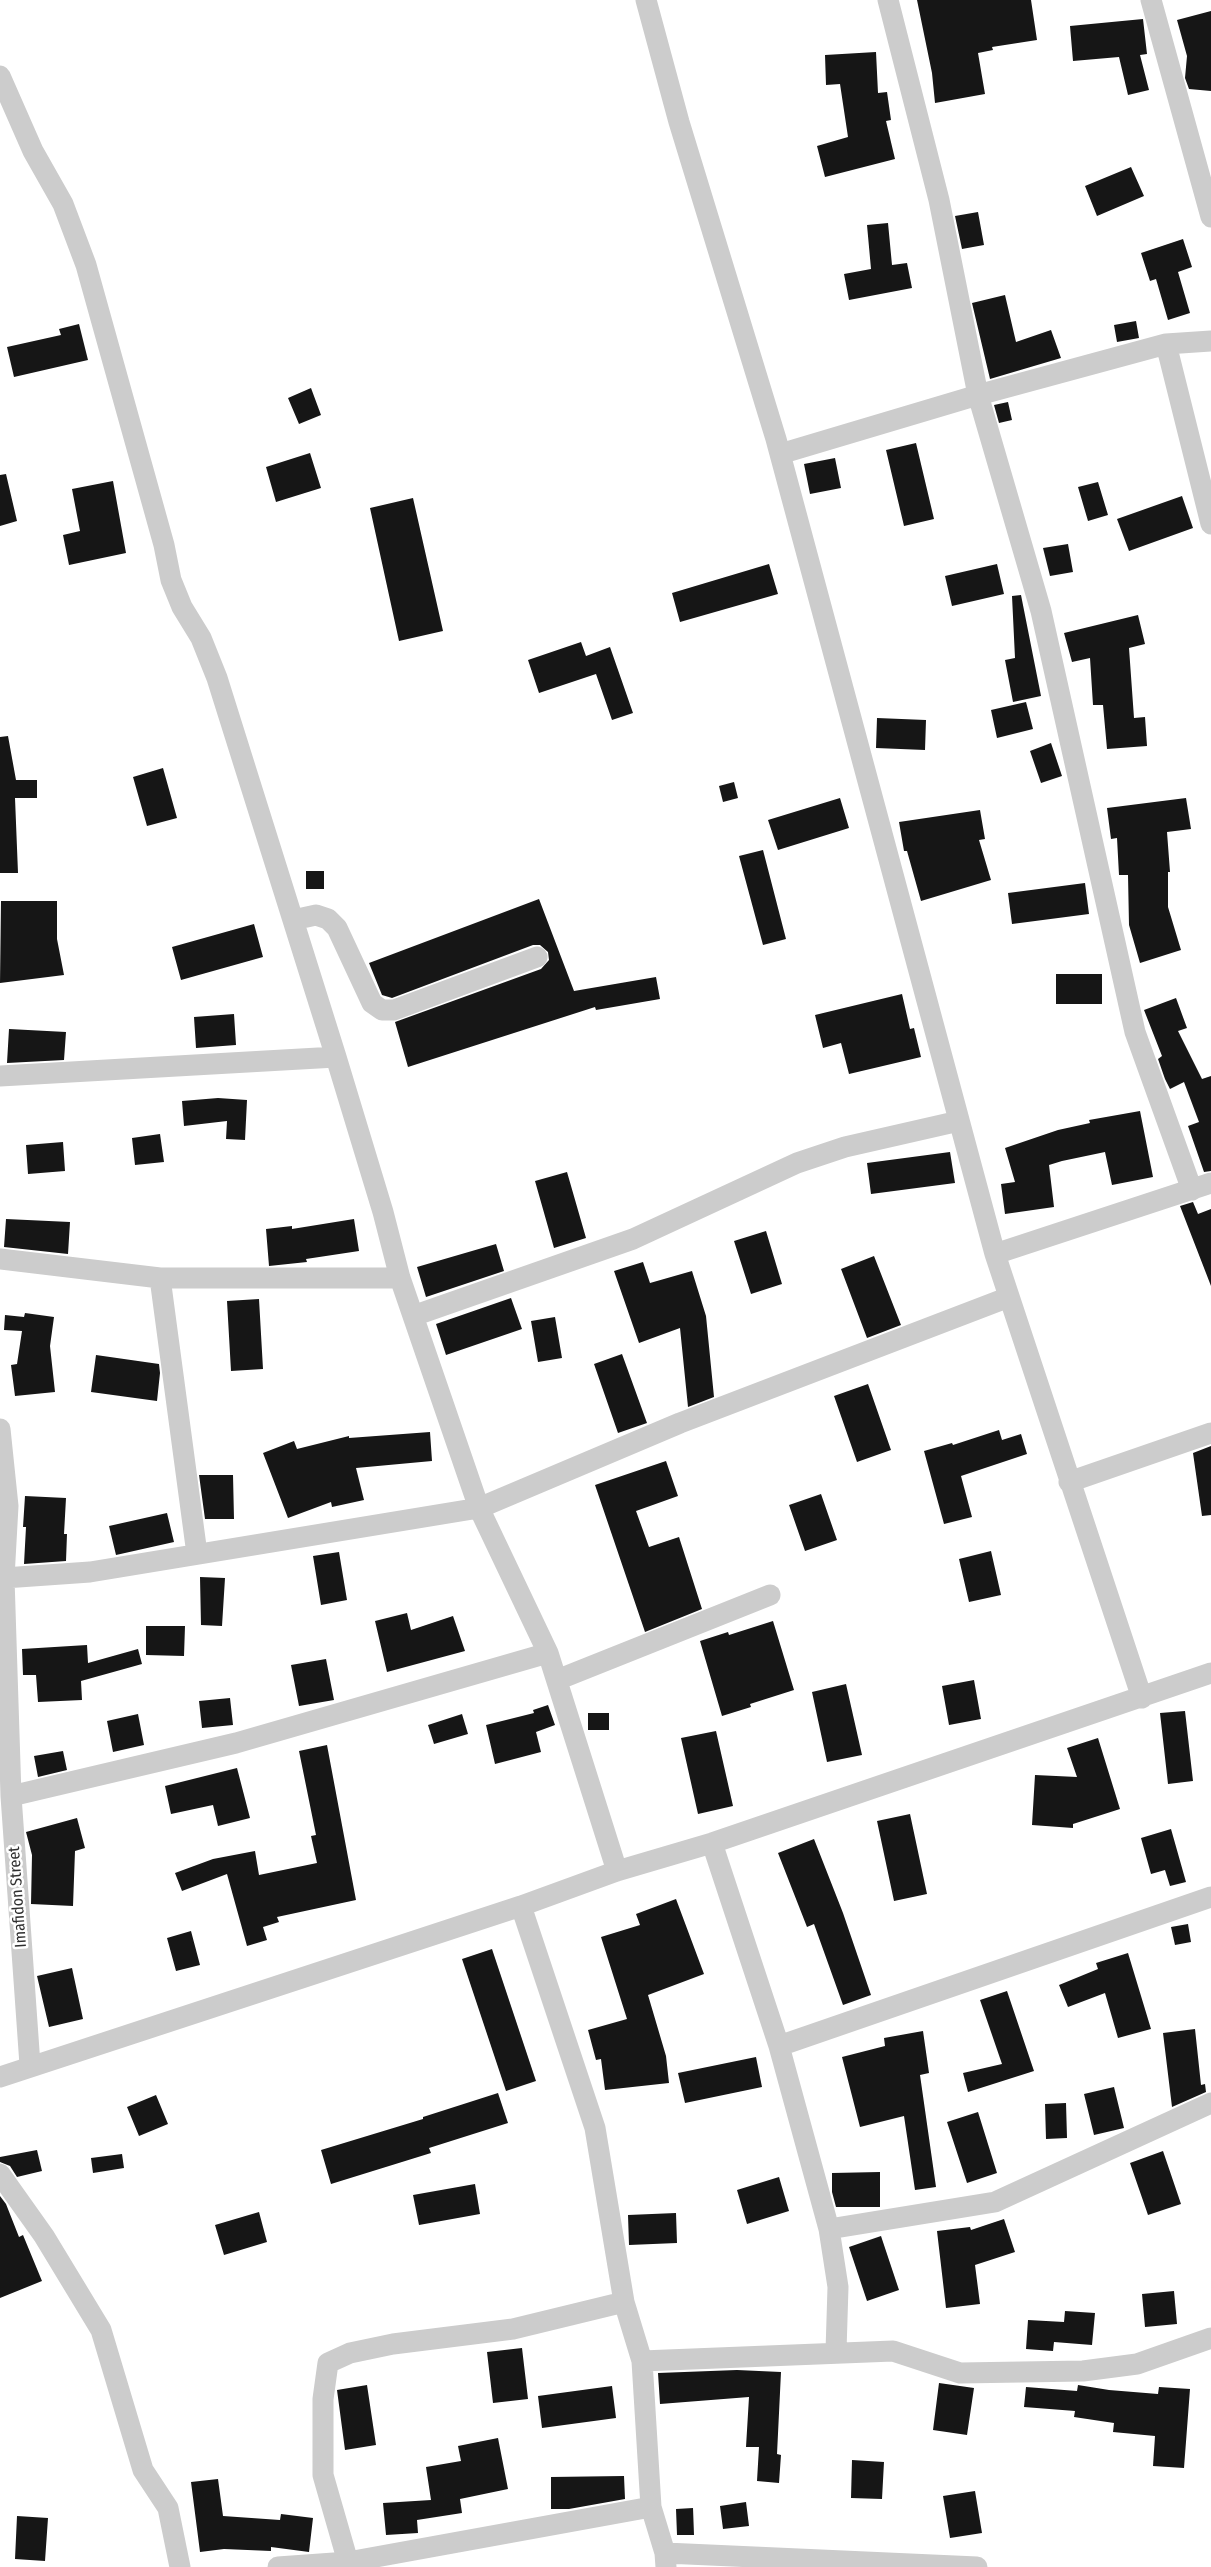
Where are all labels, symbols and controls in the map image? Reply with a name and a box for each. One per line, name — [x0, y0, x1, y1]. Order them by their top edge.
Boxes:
street label: Imafidon Street — [5, 1846, 31, 1948]

